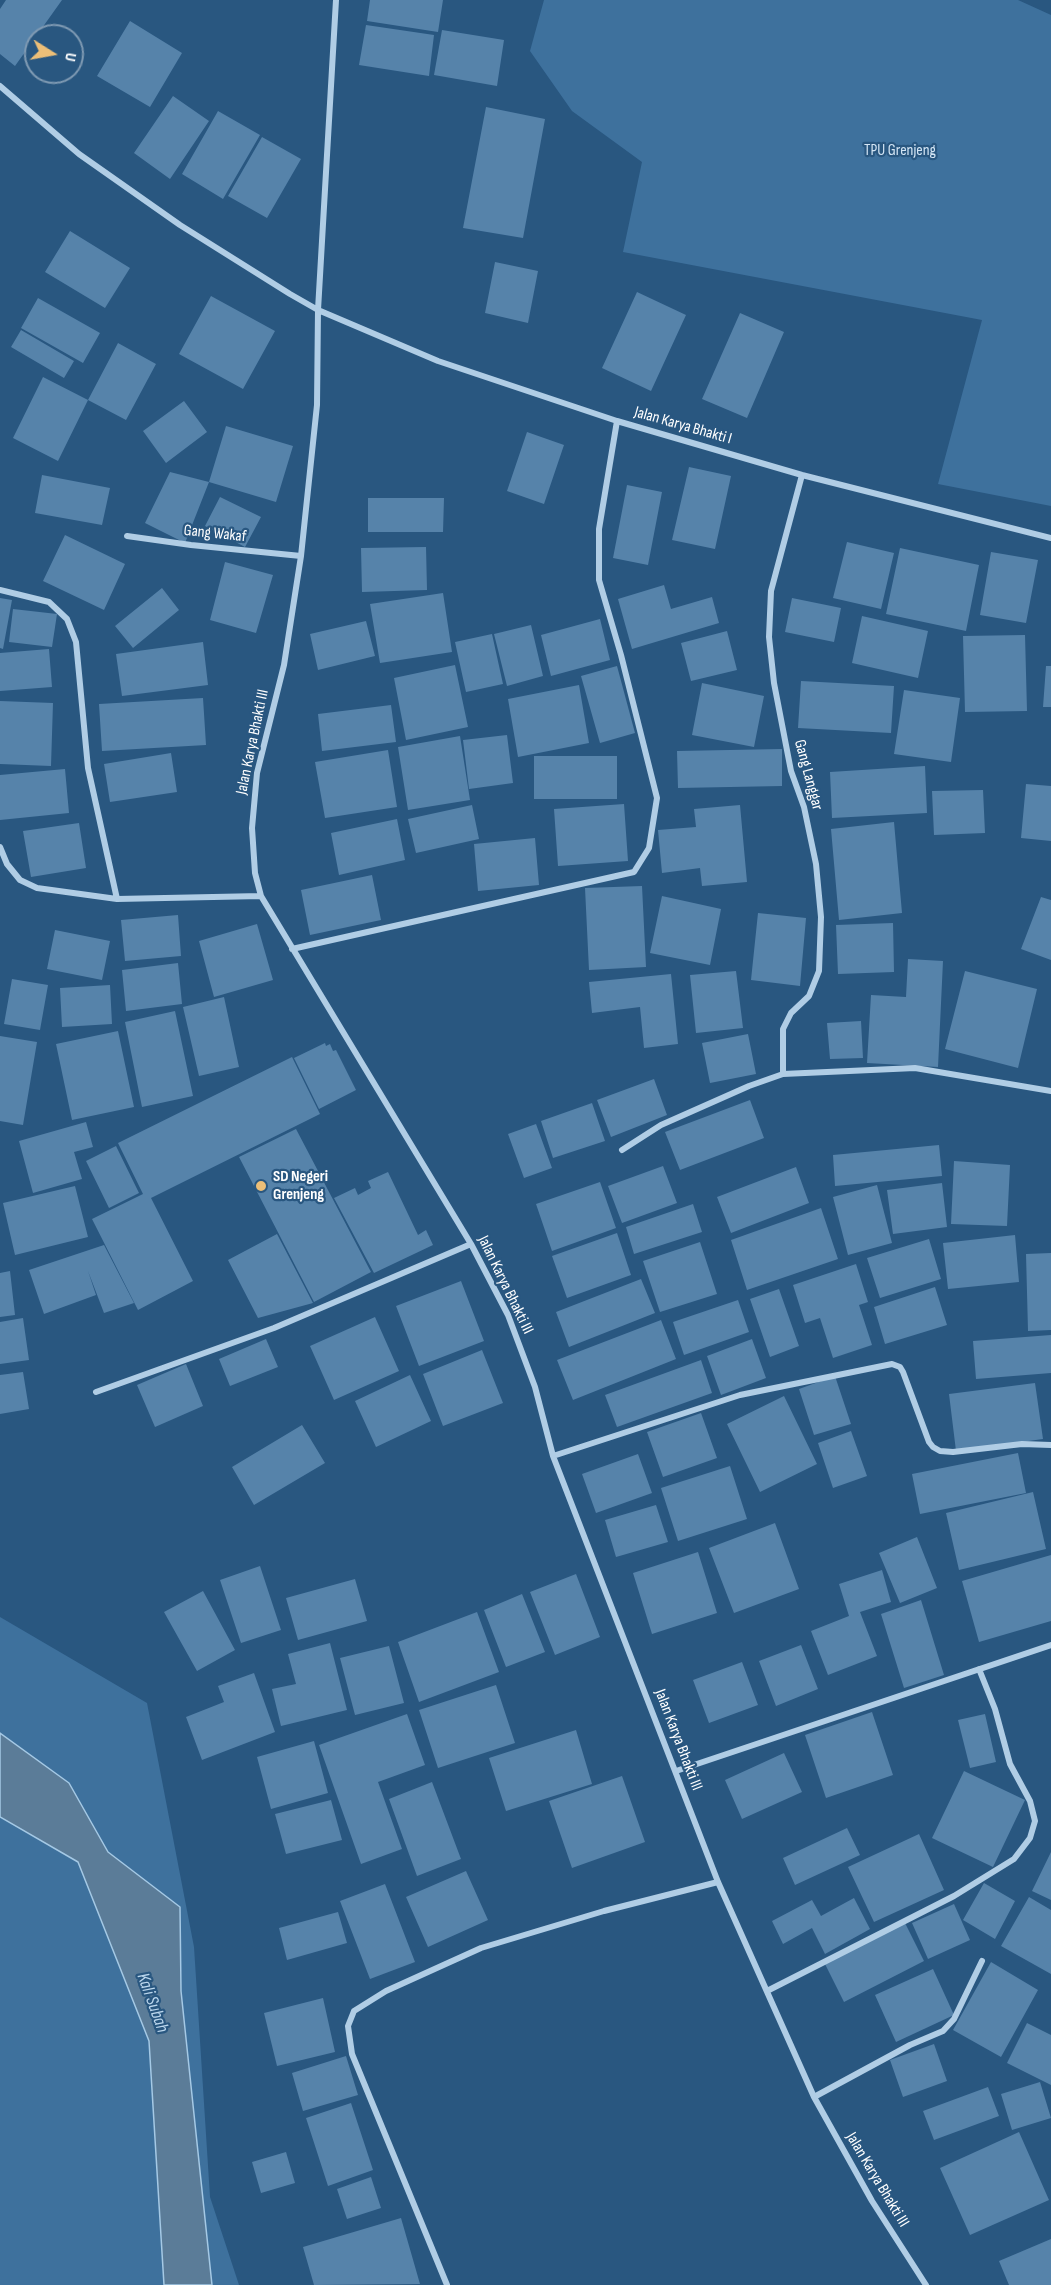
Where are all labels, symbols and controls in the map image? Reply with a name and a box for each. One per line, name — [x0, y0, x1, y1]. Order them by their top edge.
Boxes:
north arrow — [24, 24, 84, 84]
text: U — [60, 51, 80, 63]
park label: TPU Grenjeng — [864, 141, 936, 161]
street label: Jalan Karya Bhakti I — [632, 403, 734, 449]
street label: Gang Wakaf — [183, 521, 247, 547]
street label: Jalan Karya Bhakti III — [232, 688, 274, 796]
street label: Gang Langgar — [789, 738, 827, 812]
place label: SD Negeri Grenjeng — [273, 1167, 328, 1205]
marker: SD Negeri Grenjeng — [254, 1179, 268, 1193]
street label: Jalan Karya Bhakti III — [473, 1233, 537, 1337]
street label: Jalan Karya Bhakti III — [650, 1687, 706, 1793]
water label: Kali Subah — [131, 1970, 173, 2036]
street label: Jalan Karya Bhakti III — [841, 2129, 913, 2231]

